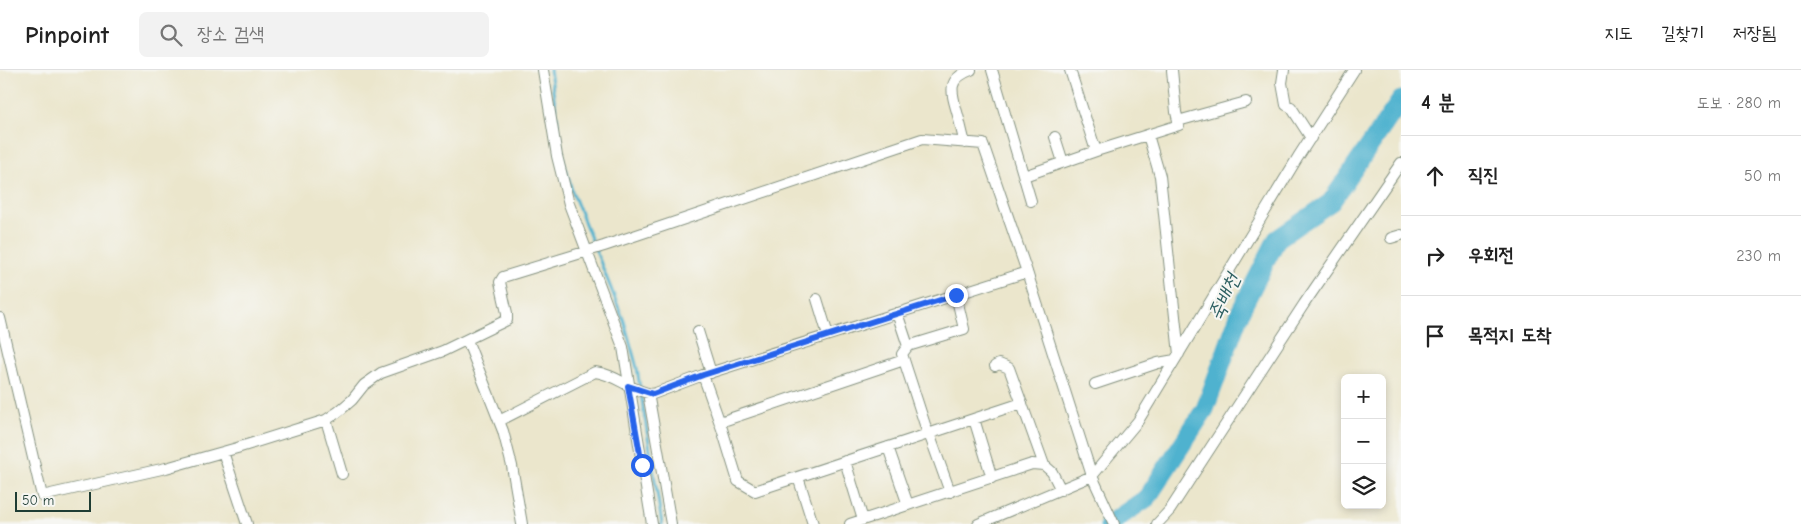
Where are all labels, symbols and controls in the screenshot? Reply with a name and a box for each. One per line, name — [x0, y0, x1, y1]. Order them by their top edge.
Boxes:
search box — [139, 12, 489, 57]
text: Pinpoint — [25, 21, 109, 49]
icon: search — [157, 21, 185, 49]
text: 장소 검색 — [197, 23, 264, 45]
text: 지도 — [1604, 23, 1633, 44]
text: 길찾기 — [1661, 23, 1705, 44]
text: 저장됨 — [1733, 23, 1776, 44]
text: 4 분 — [1421, 90, 1455, 114]
text: 도보 · 280 m — [1697, 94, 1781, 112]
icon: ahead — [1421, 162, 1449, 190]
text: 직진 — [1468, 164, 1499, 186]
text: 50 m — [1744, 167, 1781, 185]
icon: right — [1421, 242, 1449, 270]
text: 우회전 — [1468, 244, 1514, 266]
text: 230 m — [1736, 247, 1781, 265]
water label: 죽배천 — [1204, 269, 1245, 324]
route end — [945, 284, 968, 307]
icon: arrive — [1421, 322, 1449, 350]
text: 목적지 도착 — [1468, 324, 1551, 346]
map controls — [1341, 374, 1386, 509]
button: + — [1341, 374, 1386, 419]
button: − — [1341, 419, 1386, 464]
route start — [631, 454, 654, 477]
button: layers — [1341, 464, 1386, 509]
scale bar — [15, 489, 91, 512]
text: 50 m — [22, 492, 54, 509]

